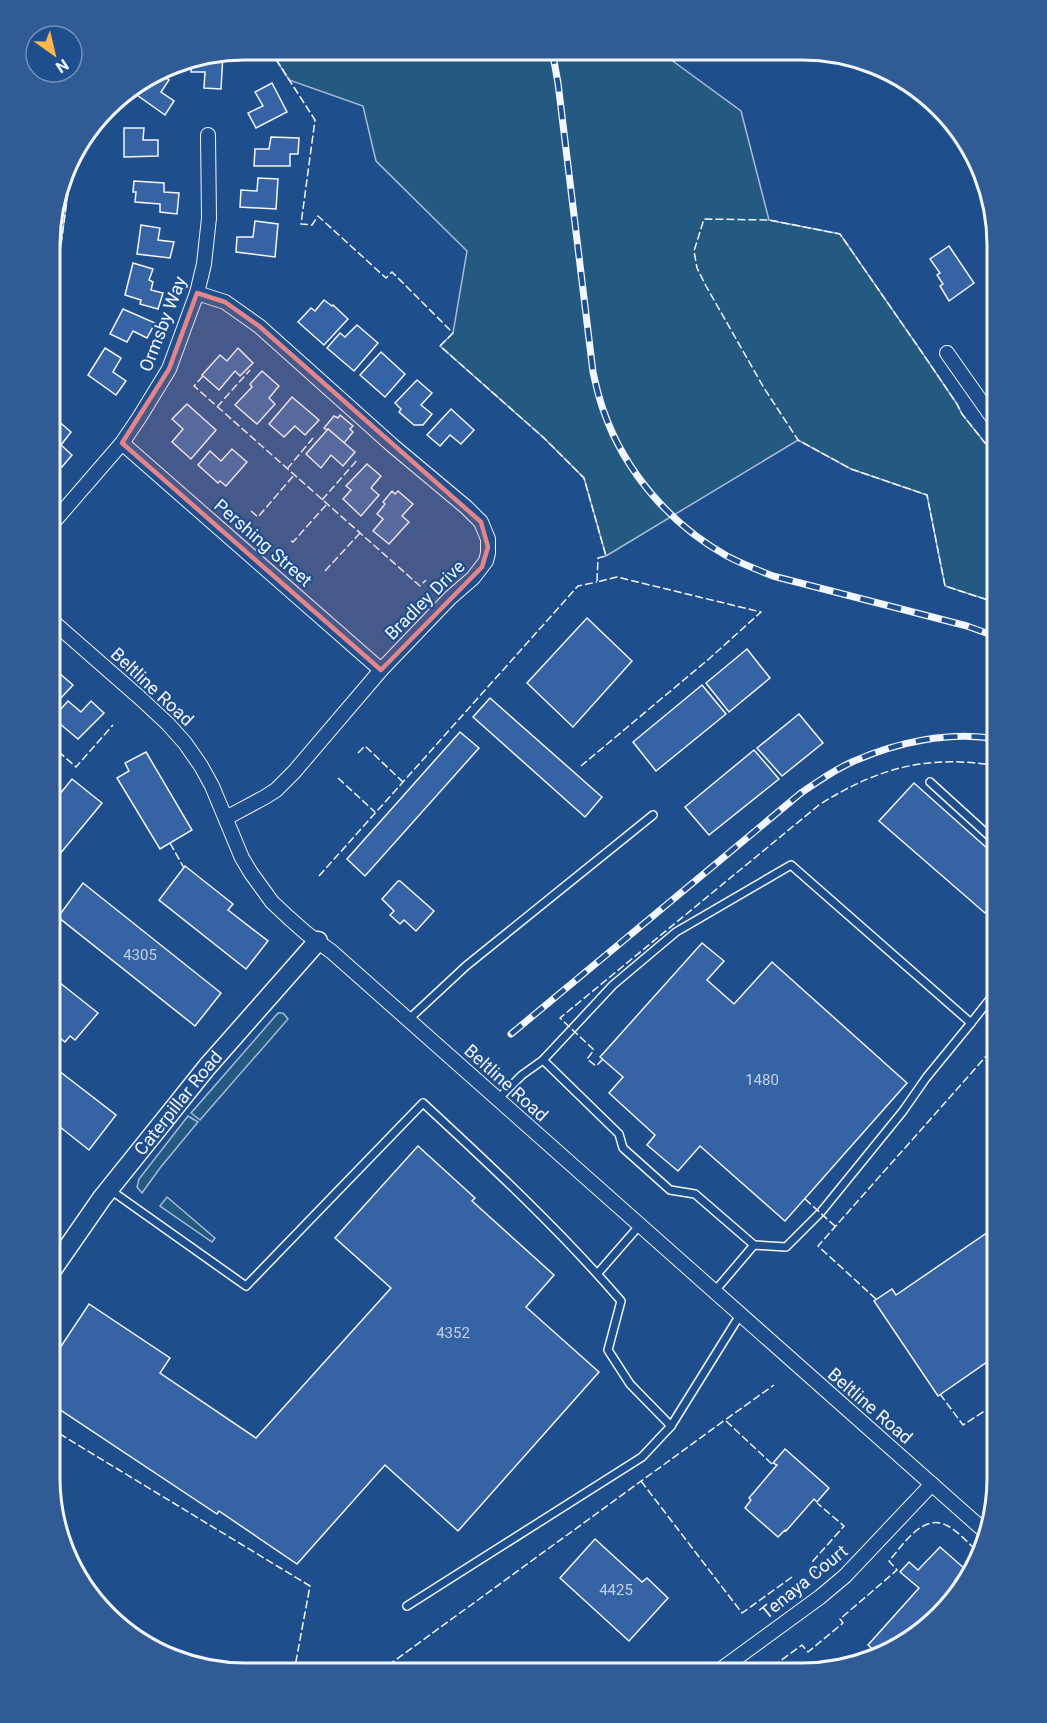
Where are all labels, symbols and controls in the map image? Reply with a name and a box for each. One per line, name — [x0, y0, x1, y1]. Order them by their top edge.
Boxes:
north arrow — [24, 24, 84, 84]
text: N — [52, 55, 72, 77]
street label: Ormsby Way — [135, 273, 191, 374]
street label: Pershing Street — [210, 495, 317, 591]
street label: Bradley Drive — [380, 555, 469, 644]
street label: Beltline Road — [107, 643, 198, 730]
house number: 4305 — [123, 946, 157, 964]
street label: Beltline Road — [460, 1040, 552, 1126]
street label: Caterpillar Road — [130, 1046, 226, 1159]
house number: 1480 — [745, 1071, 779, 1089]
house number: 4352 — [436, 1324, 470, 1342]
street label: Beltline Road — [824, 1363, 917, 1448]
street label: Tenaya Court — [756, 1540, 852, 1623]
house number: 4425 — [599, 1581, 633, 1599]

